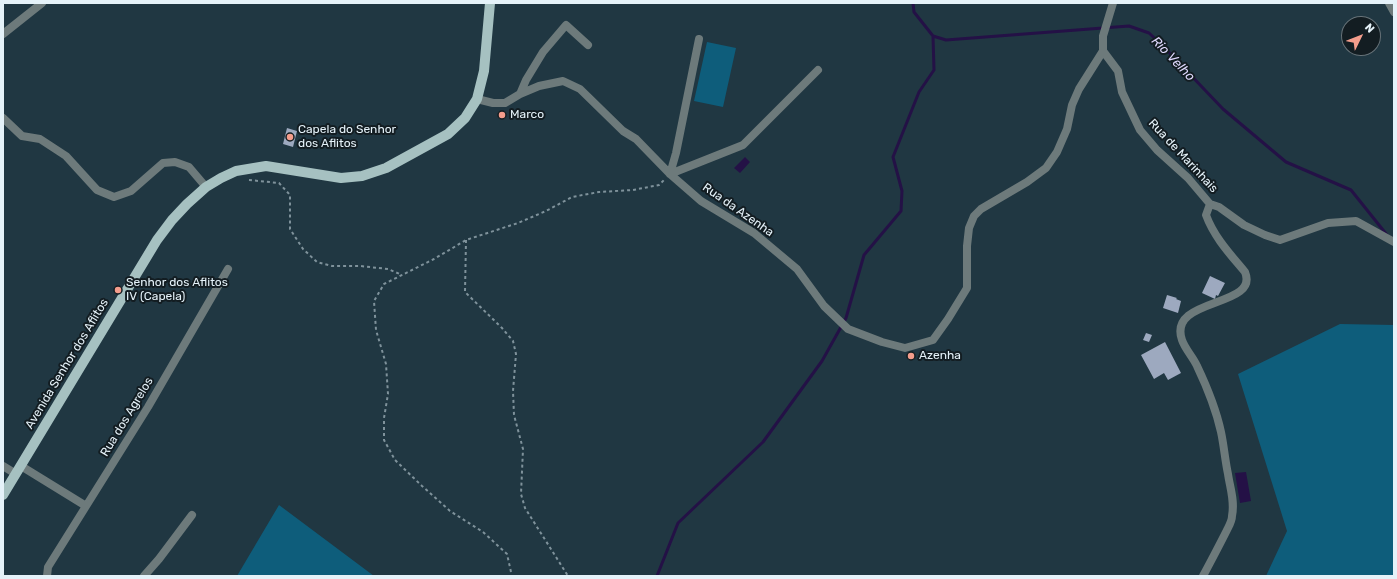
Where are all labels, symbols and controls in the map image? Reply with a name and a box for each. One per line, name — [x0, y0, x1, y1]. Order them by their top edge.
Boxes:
north arrow — [1341, 16, 1381, 56]
text: N — [1362, 21, 1377, 35]
water label: Rio Velho — [1148, 33, 1198, 85]
place label: Marco — [510, 108, 544, 122]
marker: Marco — [497, 110, 507, 120]
street label: Rua de Marinhais — [1145, 116, 1221, 196]
place label: Capela do Senhor dos Aflitos — [298, 123, 396, 151]
marker: Capela do Senhor dos Aflitos — [285, 132, 295, 142]
street label: Rua da Azenha — [700, 180, 776, 240]
place label: Senhor dos Aflitos IV (Capela) — [126, 276, 228, 304]
marker: Senhor dos Aflitos IV (Capela) — [113, 285, 123, 295]
street label: Avenida Senhor dos Aflitos — [22, 296, 112, 432]
place label: Azenha — [919, 349, 961, 363]
marker: Azenha — [906, 351, 916, 361]
street label: Rua dos Agrelos — [98, 375, 156, 459]

